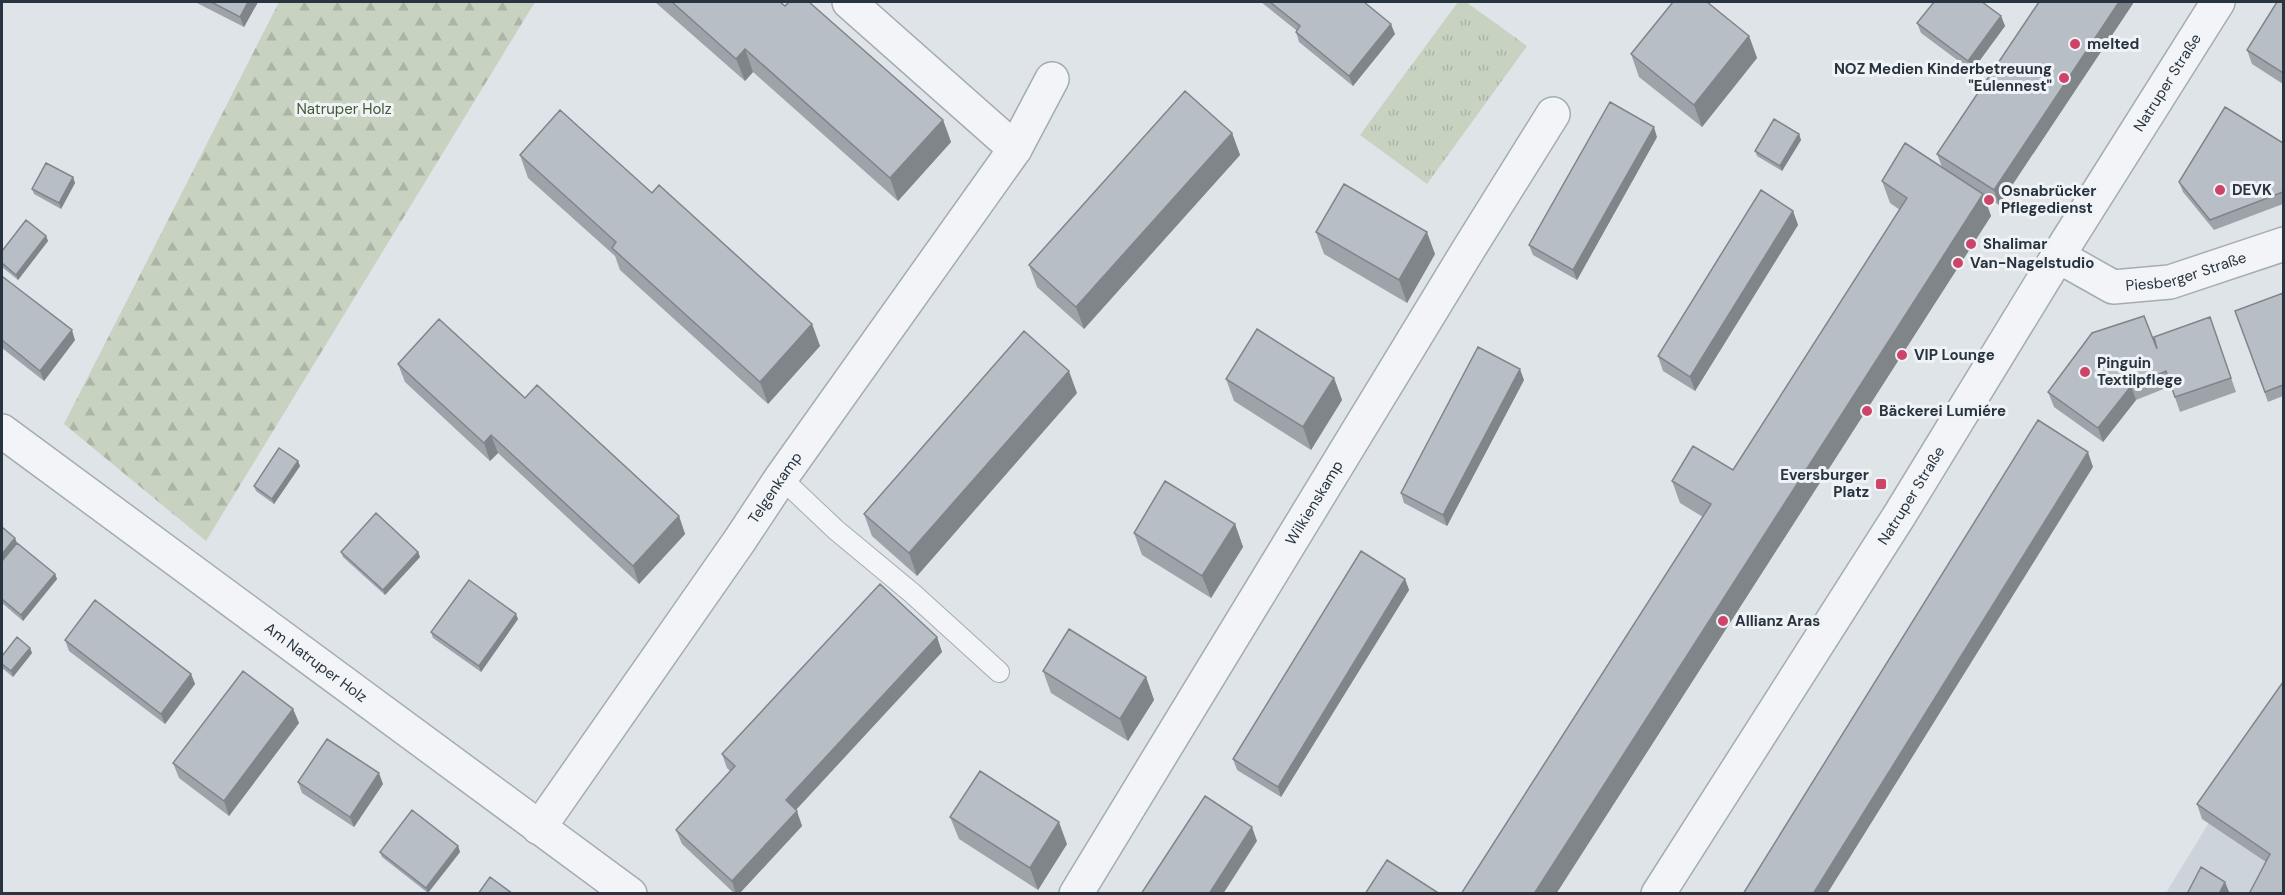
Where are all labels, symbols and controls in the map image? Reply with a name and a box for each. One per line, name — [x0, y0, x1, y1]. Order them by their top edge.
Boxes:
street label: Natruper Straße — [2129, 30, 2206, 135]
place label: melted — [2087, 34, 2139, 54]
marker: melted — [2068, 37, 2082, 51]
place label: NOZ Medien Kinderbetreuung "Eulennest" — [1834, 59, 2052, 96]
marker: NOZ Medien Kinderbetreuung "Eulennest" — [2057, 71, 2071, 85]
park label: Natruper Holz — [296, 99, 392, 119]
place label: DEVK — [2232, 180, 2272, 200]
place label: Osnabrücker Pflegedienst — [2001, 181, 2096, 218]
marker: DEVK — [2213, 183, 2227, 197]
marker: Osnabrücker Pflegedienst — [1982, 193, 1996, 207]
place label: Shalimar — [1983, 234, 2047, 254]
marker: Shalimar — [1964, 237, 1978, 251]
street label: Piesberger Straße — [2125, 247, 2249, 296]
place label: Van-Nagelstudio — [1970, 253, 2094, 273]
marker: Van-Nagelstudio — [1951, 256, 1965, 270]
place label: VIP Lounge — [1914, 345, 1995, 365]
marker: VIP Lounge — [1895, 348, 1909, 362]
place label: Pinguin Textilpflege — [2097, 353, 2182, 390]
marker: Pinguin Textilpflege — [2078, 365, 2092, 379]
place label: Bäckerei Lumiére — [1879, 401, 2006, 421]
marker: Bäckerei Lumiére — [1860, 404, 1874, 418]
street label: Natruper Straße — [1873, 443, 1949, 549]
street label: Telgenkamp — [743, 448, 806, 528]
street label: Wilkienskamp — [1281, 457, 1348, 549]
place label: Eversburger Platz — [1780, 465, 1869, 502]
marker: Eversburger Platz — [1874, 477, 1888, 491]
place label: Allianz Aras — [1735, 611, 1820, 631]
marker: Allianz Aras — [1716, 614, 1730, 628]
street label: Am Natruper Holz — [261, 618, 371, 707]

